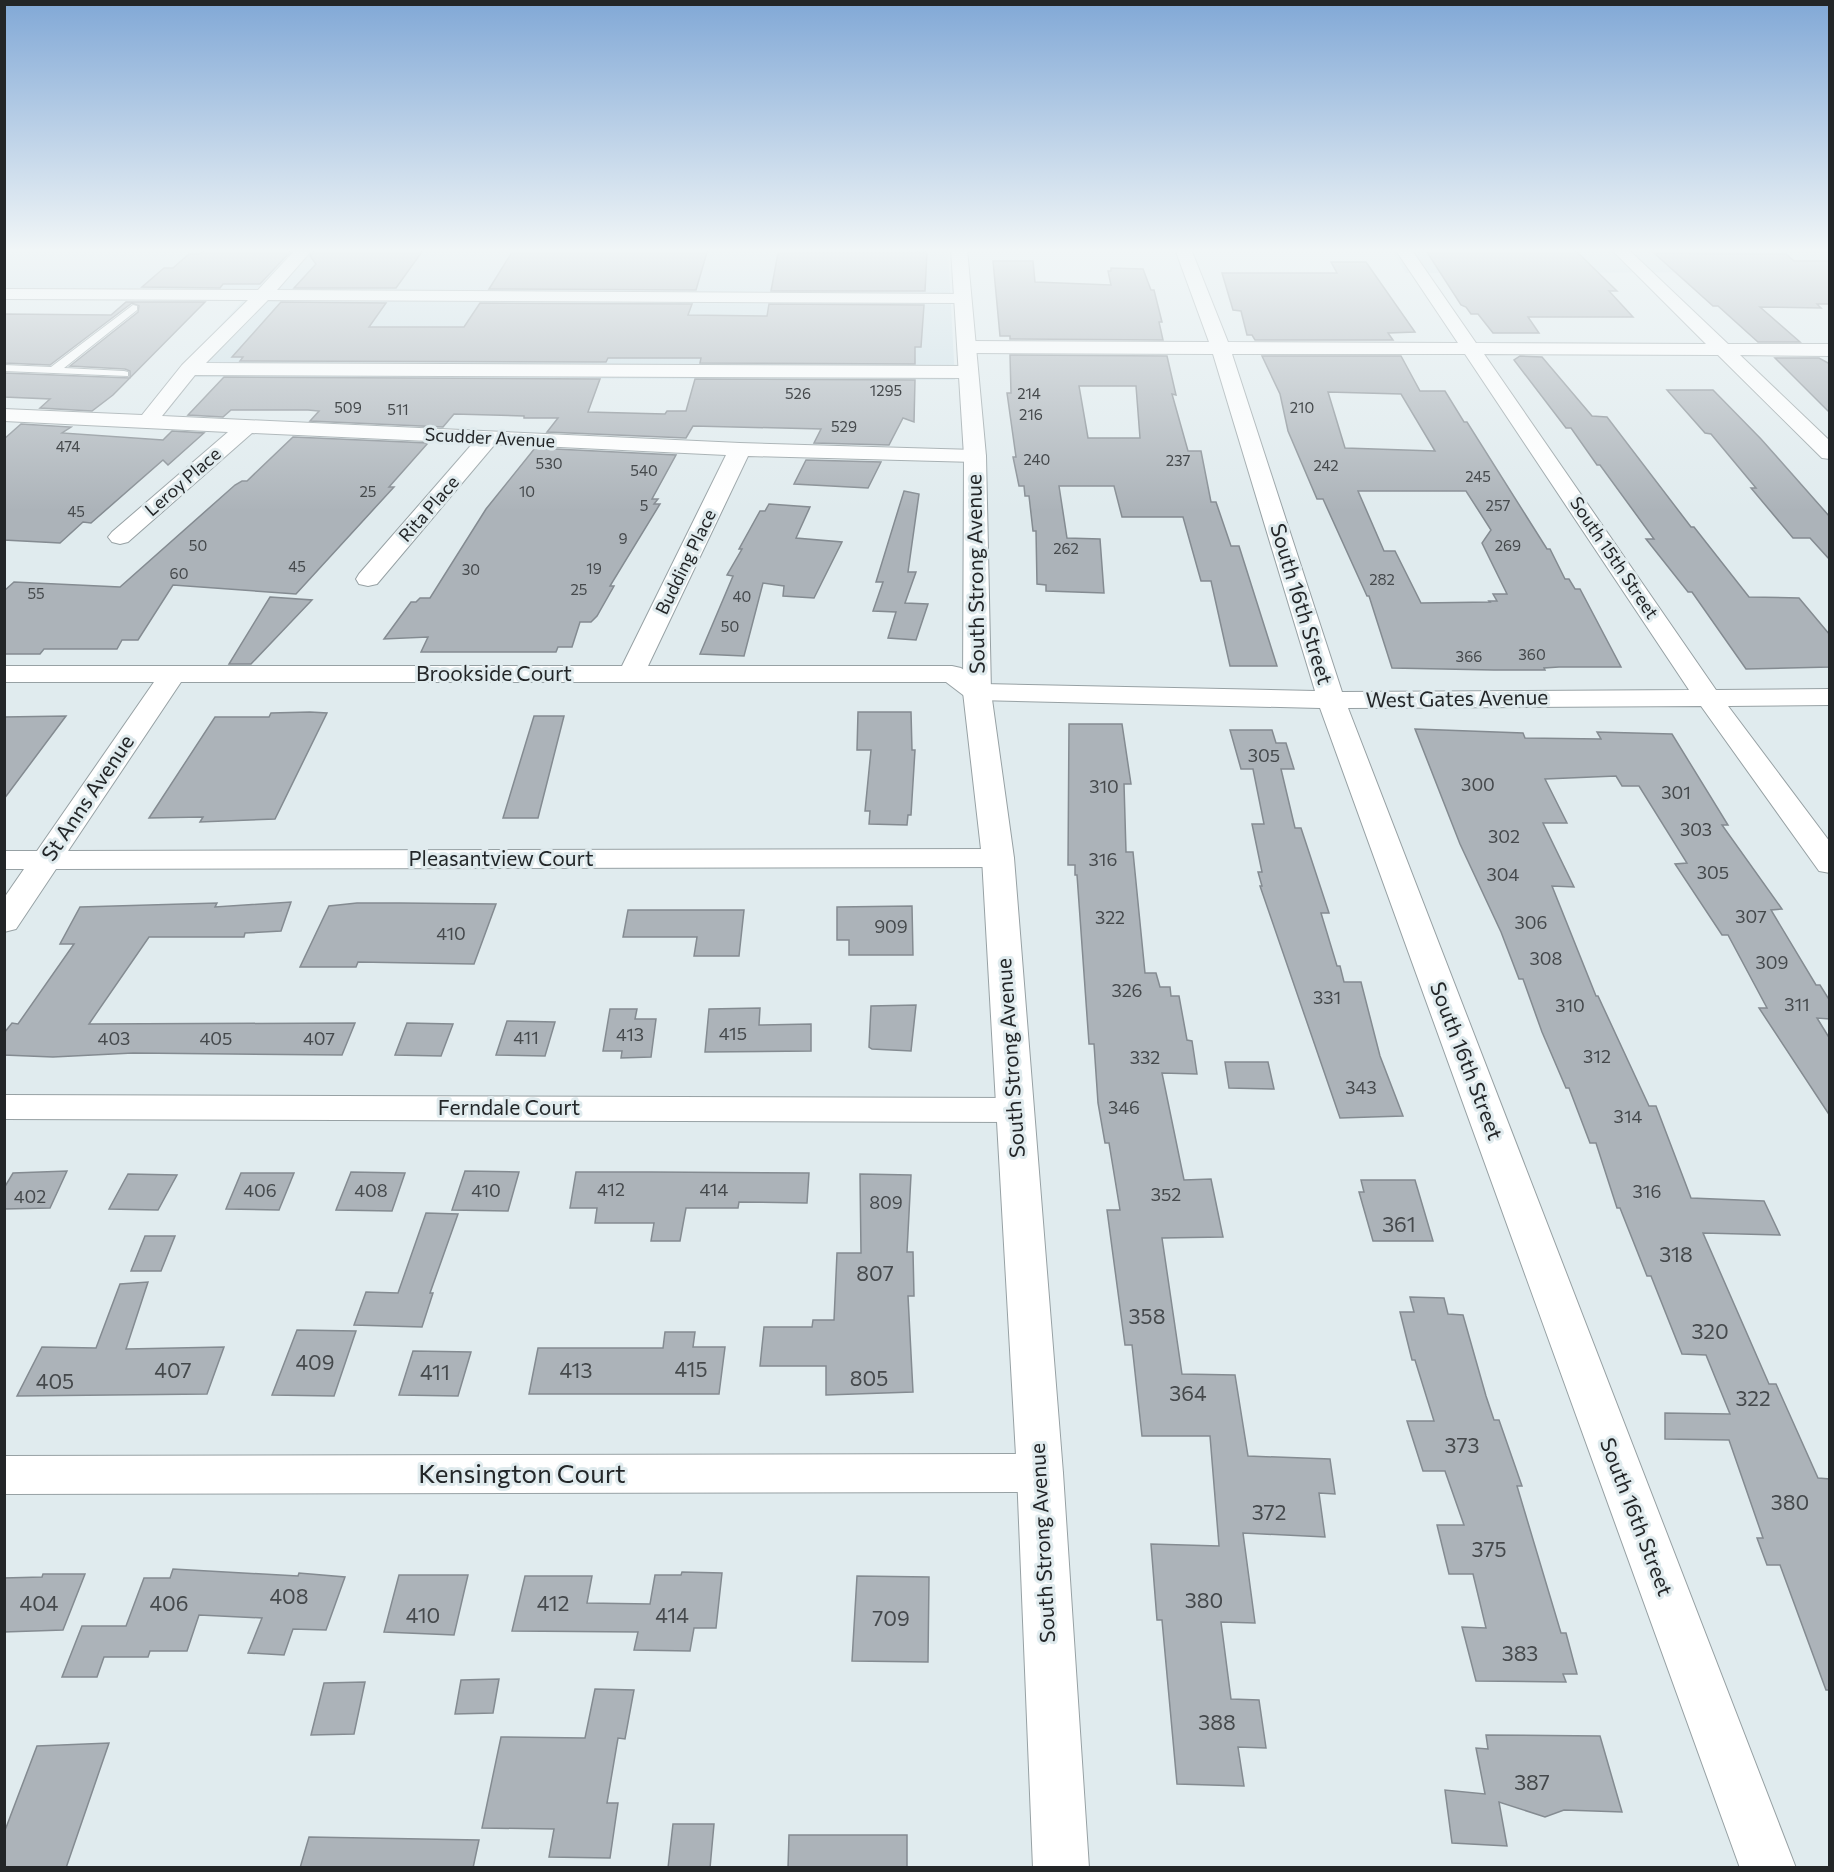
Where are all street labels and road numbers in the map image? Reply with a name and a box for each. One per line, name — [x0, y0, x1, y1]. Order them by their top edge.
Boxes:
street label: Scudder Avenue — [424, 423, 556, 451]
street label: Leroy Place — [140, 442, 225, 520]
street label: Rita Place — [394, 471, 463, 546]
street label: South Strong Avenue — [960, 474, 989, 674]
street label: South 15th Street — [1566, 492, 1664, 623]
street label: Budding Place — [650, 505, 720, 618]
street label: South 16th Street — [1266, 520, 1339, 687]
street label: Brookside Court — [416, 660, 572, 685]
street label: West Gates Avenue — [1365, 683, 1549, 712]
street label: St Anns Avenue — [35, 729, 138, 865]
street label: Pleasantview Court — [408, 845, 594, 870]
street label: South Strong Avenue — [990, 957, 1029, 1159]
street label: South 16th Street — [1426, 978, 1509, 1143]
street label: Ferndale Court — [438, 1094, 580, 1119]
street label: South 16th Street — [1596, 1434, 1679, 1599]
street label: South Strong Avenue — [1024, 1443, 1059, 1644]
street label: Kensington Court — [418, 1457, 626, 1488]

